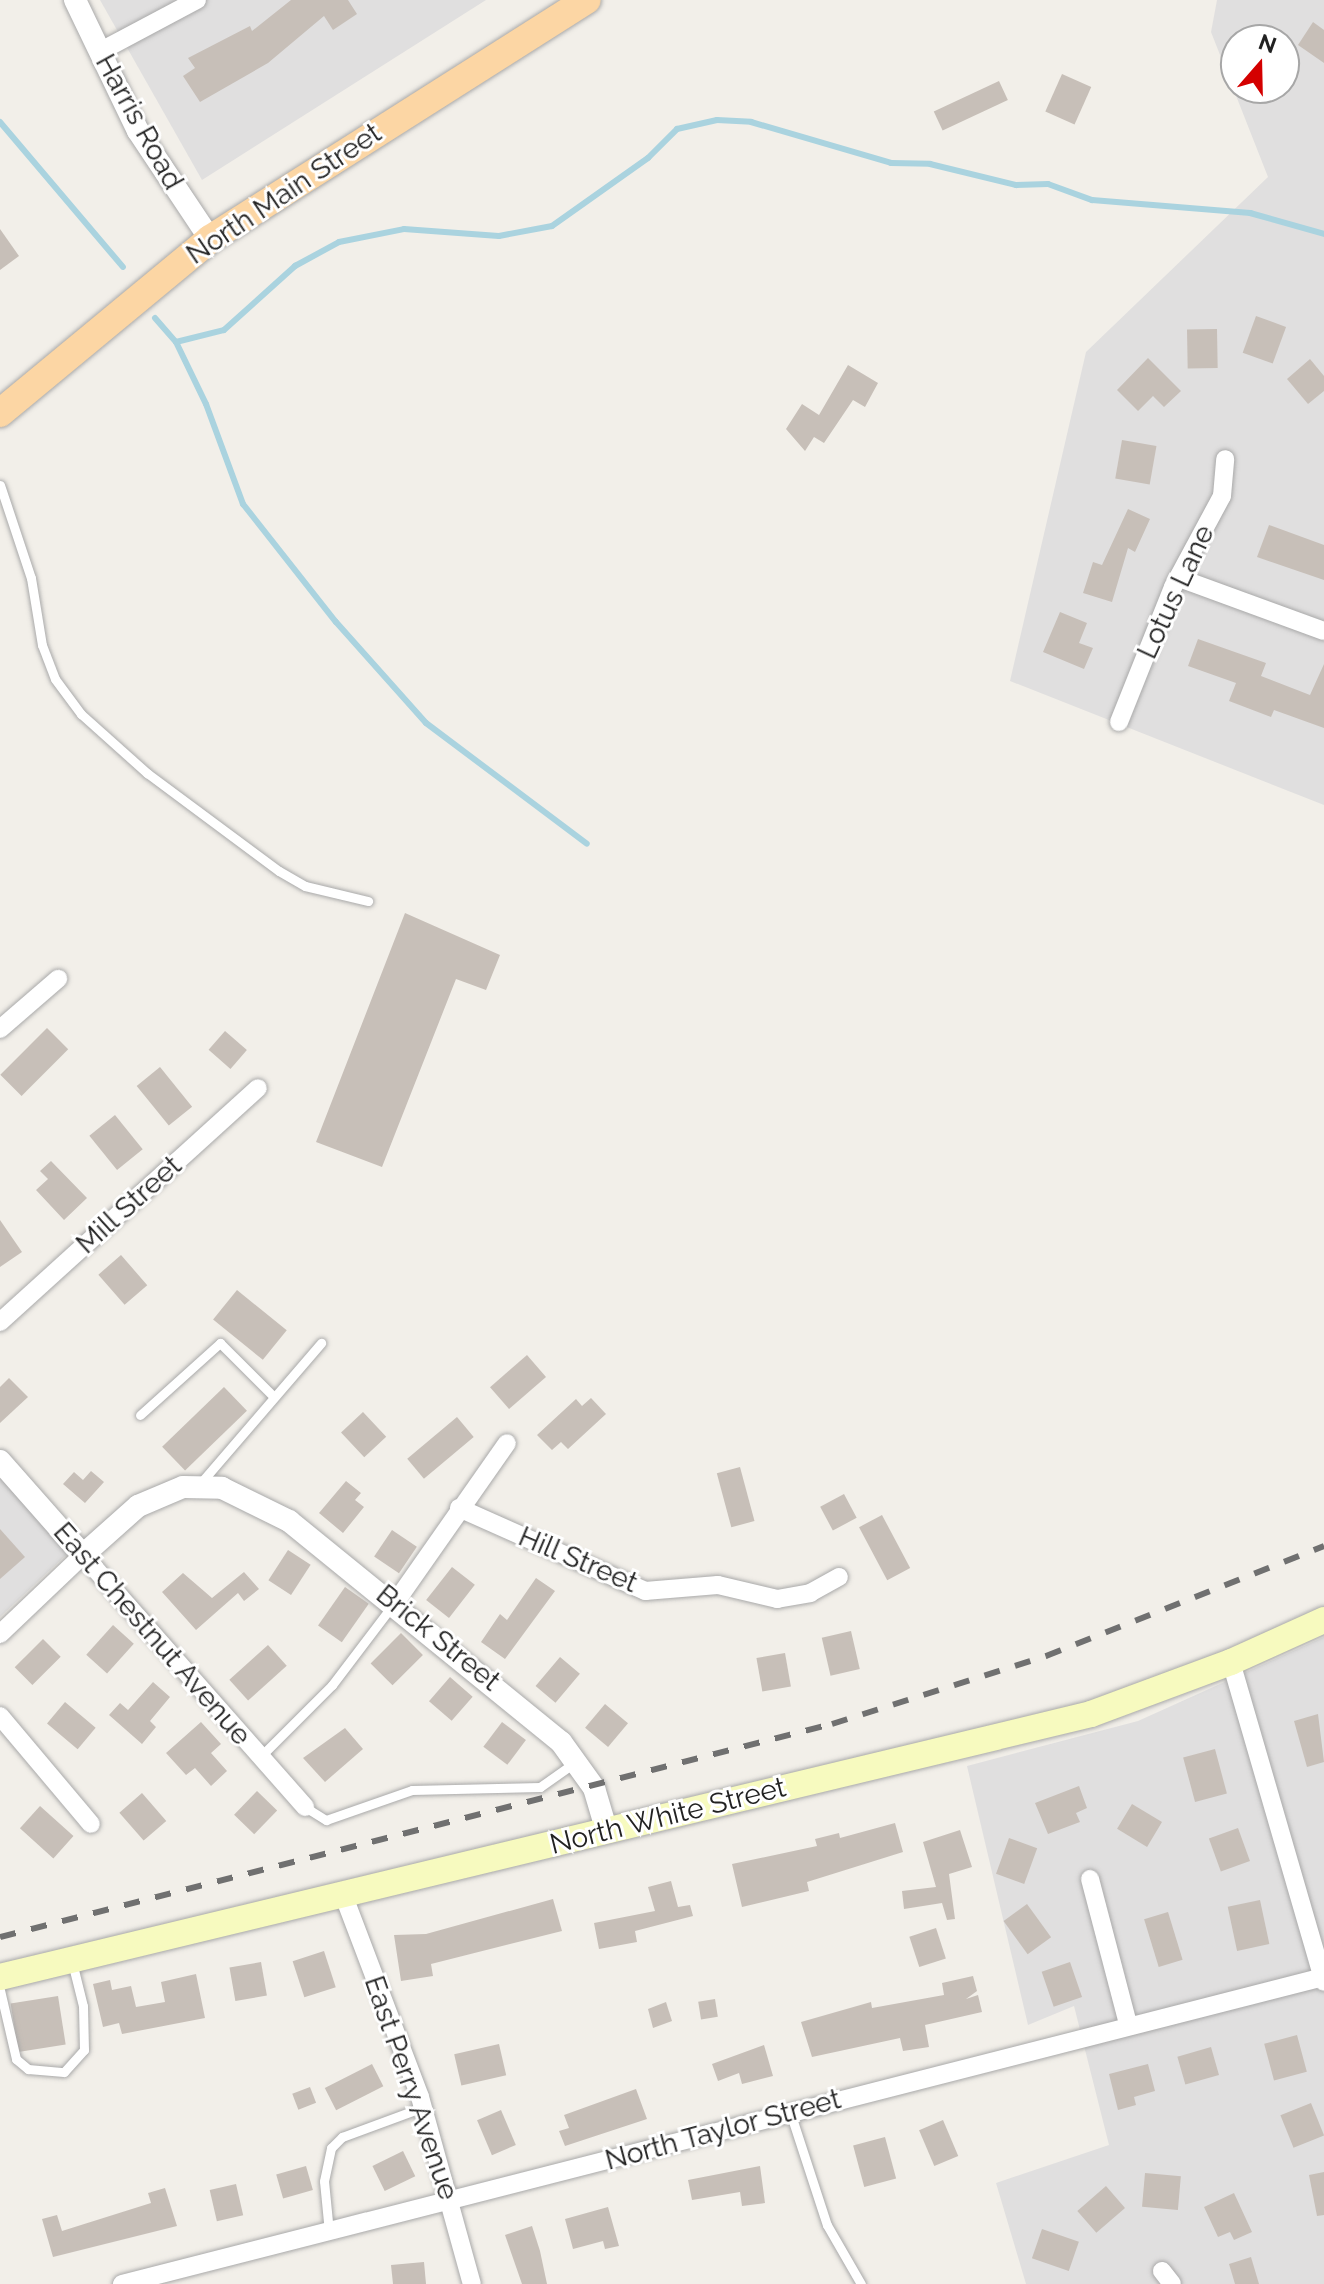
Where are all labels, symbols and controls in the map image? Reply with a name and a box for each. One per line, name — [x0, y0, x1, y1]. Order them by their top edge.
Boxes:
north arrow — [1220, 24, 1300, 104]
text: N — [1255, 28, 1280, 58]
street label: Harris Road — [88, 49, 190, 195]
street label: North Main Street — [180, 116, 388, 272]
street label: Lotus Lane — [1130, 520, 1222, 664]
street label: Mill Street — [69, 1149, 189, 1261]
street label: East Chestnut Avenue — [46, 1515, 258, 1753]
street label: Hill Street — [513, 1520, 643, 1600]
street label: Brick Street — [369, 1578, 507, 1698]
street label: North White Street — [546, 1770, 790, 1862]
street label: East Perry Avenue — [357, 1971, 465, 2205]
street label: North Taylor Street — [601, 2082, 845, 2178]

